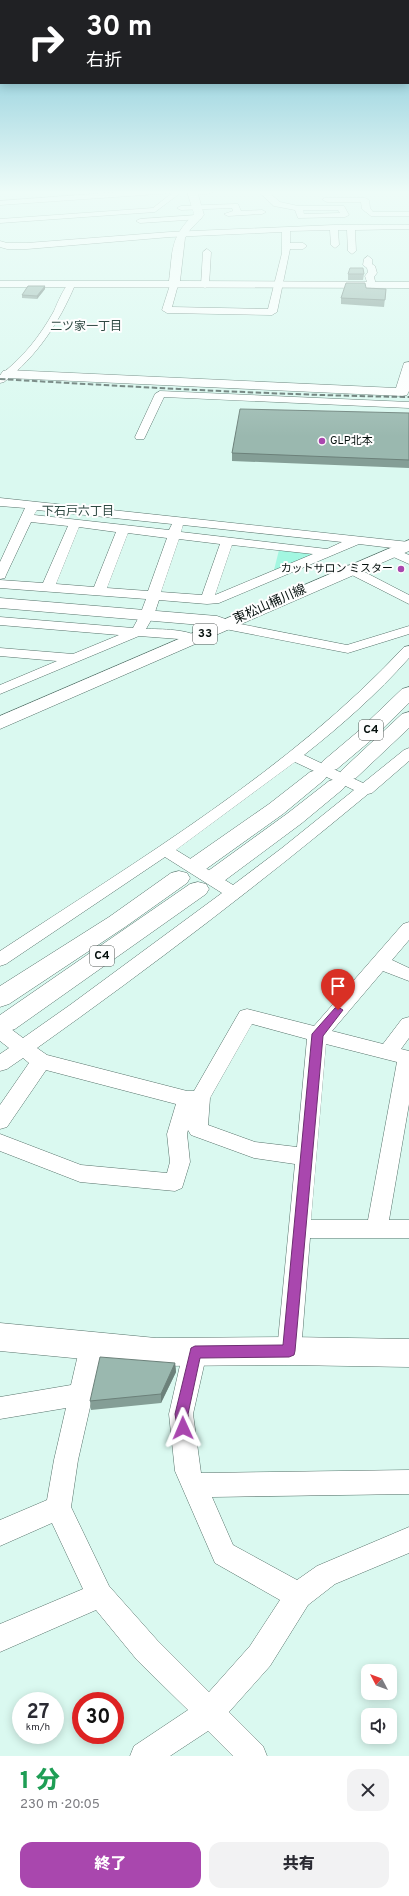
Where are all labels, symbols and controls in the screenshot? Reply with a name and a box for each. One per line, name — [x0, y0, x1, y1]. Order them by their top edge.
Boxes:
text: 30 m — [86, 10, 152, 46]
icon: right — [20, 16, 72, 68]
text: 右折 — [86, 50, 122, 73]
district label: 二ツ家一丁目 — [50, 319, 122, 335]
place label: GLP北本 — [330, 434, 373, 448]
marker: GLP北本 — [317, 436, 327, 446]
district label: 下石戸六丁目 — [42, 504, 114, 520]
place label: カットサロン ミスター — [280, 562, 393, 576]
marker: カットサロン ミスター — [396, 564, 406, 574]
street label: 東松山桶川線 — [231, 581, 309, 628]
road number: 33 — [193, 624, 217, 644]
road number: C4 — [359, 720, 383, 740]
road number: C4 — [90, 946, 114, 966]
pin — [321, 969, 355, 1010]
icon: arrive — [327, 975, 349, 997]
position arrow — [162, 1407, 204, 1449]
north arrow — [361, 1664, 397, 1700]
map controls — [361, 1664, 397, 1744]
speed limit sign: 30 — [72, 1692, 124, 1744]
text: 27 — [27, 1700, 49, 1726]
button: sound — [361, 1708, 397, 1744]
text: km/h — [26, 1721, 50, 1734]
text: 1 分 — [20, 1767, 60, 1797]
button: close — [347, 1769, 389, 1811]
text: 230 m · 20:05 — [20, 1797, 100, 1813]
button: 終了 — [20, 1842, 201, 1888]
button: 共有 — [209, 1842, 389, 1888]

